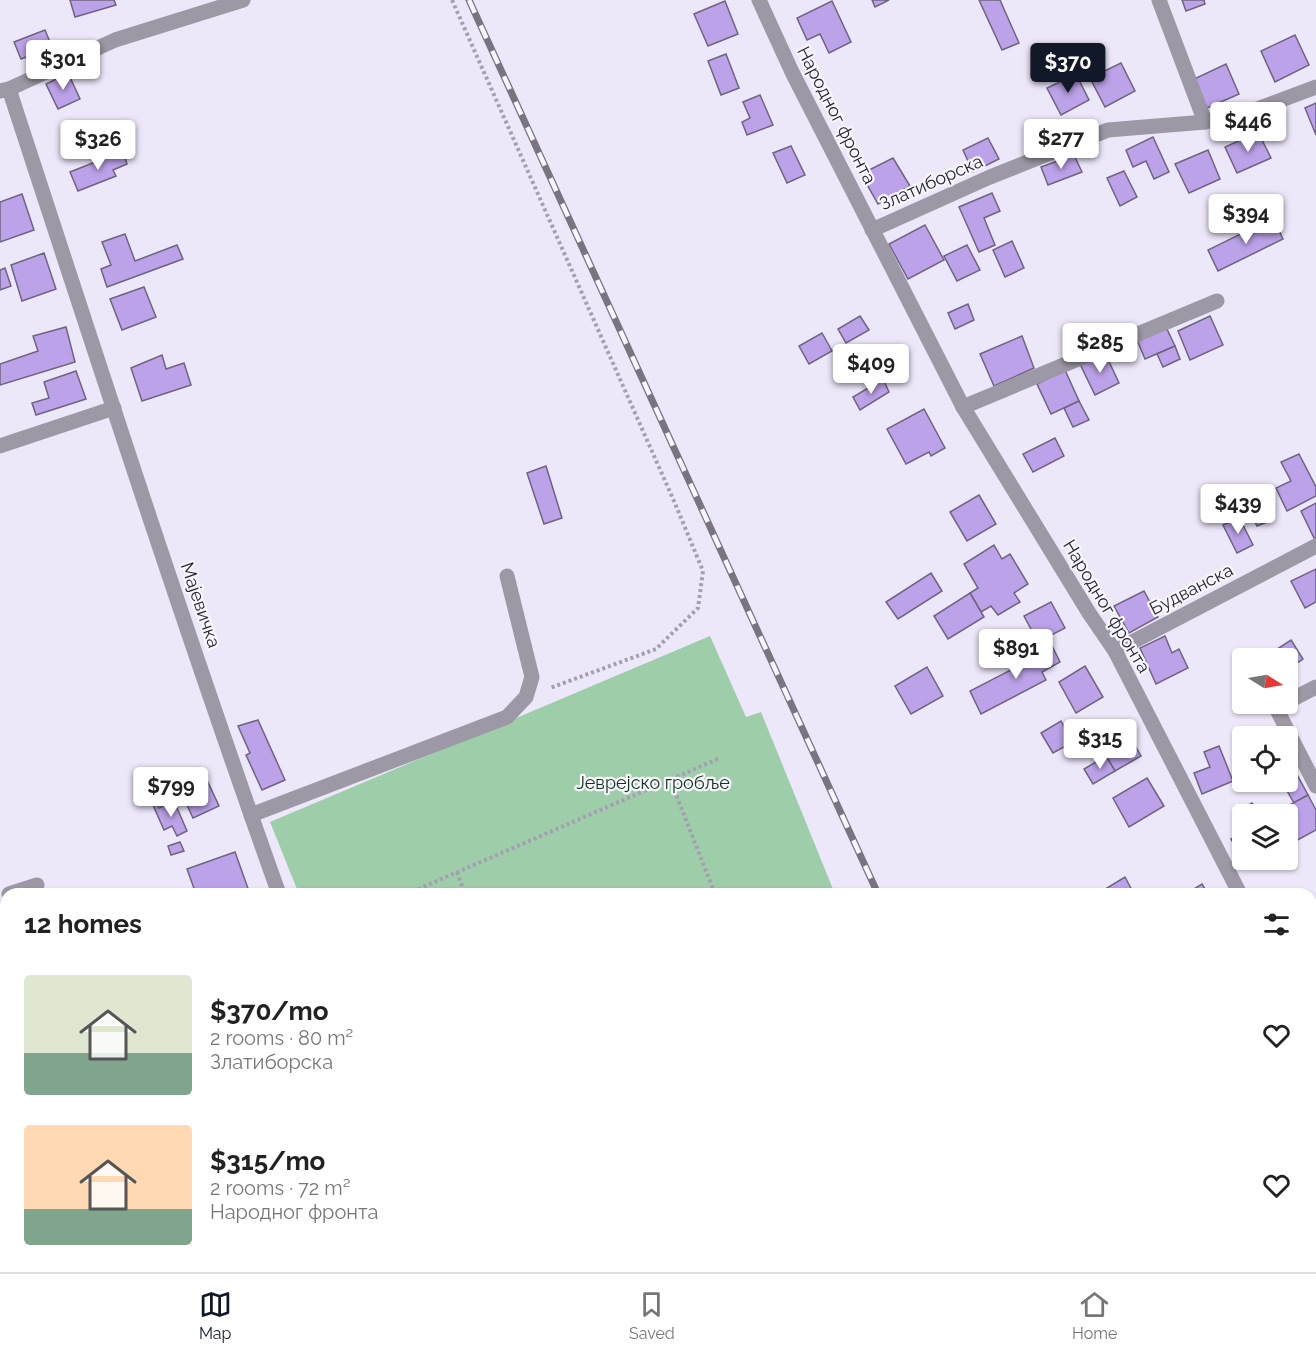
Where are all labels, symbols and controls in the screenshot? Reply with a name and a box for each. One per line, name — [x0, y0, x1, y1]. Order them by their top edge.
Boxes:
pin: $301 — [27, 40, 99, 91]
street label: Народног фронта — [793, 43, 881, 187]
pin: $370 — [1032, 43, 1104, 94]
text: $301 — [40, 47, 86, 71]
text: $370 — [1044, 50, 1092, 74]
pin: $446 — [1212, 102, 1284, 153]
text: $446 — [1224, 109, 1272, 133]
pin: $277 — [1025, 119, 1097, 170]
pin: $326 — [62, 120, 134, 171]
text: $277 — [1038, 126, 1084, 150]
text: $326 — [74, 127, 122, 151]
street label: Златиборска — [876, 150, 986, 214]
pin: $394 — [1210, 194, 1282, 245]
text: $394 — [1223, 201, 1269, 225]
pin: $285 — [1064, 323, 1136, 374]
text: $285 — [1076, 330, 1124, 354]
pin: $409 — [835, 344, 907, 395]
text: $409 — [847, 351, 895, 375]
pin: $439 — [1202, 484, 1274, 535]
text: $439 — [1214, 491, 1262, 515]
street label: Народног фронта — [1059, 536, 1155, 676]
street label: Будванска — [1146, 559, 1236, 619]
street label: Мајевичка — [177, 560, 225, 650]
pin: $891 — [980, 629, 1052, 680]
text: $891 — [993, 636, 1039, 660]
north arrow — [1232, 648, 1298, 714]
map controls — [1232, 648, 1298, 870]
pin: $315 — [1064, 719, 1136, 770]
text: $315 — [1078, 726, 1122, 750]
button: locate — [1232, 726, 1298, 792]
pin: $799 — [135, 767, 207, 818]
park label: Јеврејско гробље — [576, 772, 730, 793]
text: $799 — [147, 774, 195, 798]
button: layers — [1232, 804, 1298, 870]
icon: filters — [1260, 908, 1293, 941]
text: 12 homes — [24, 909, 142, 939]
text: $370/mo — [210, 996, 328, 1026]
icon: home — [72, 999, 144, 1071]
icon: heart — [1260, 1019, 1293, 1052]
text: 2 rooms · 80 m² — [210, 1026, 353, 1050]
text: Златиборска — [210, 1050, 333, 1074]
text: $315/mo — [210, 1146, 325, 1176]
icon: home — [72, 1149, 144, 1221]
icon: heart — [1260, 1169, 1293, 1202]
text: 2 rooms · 72 m² — [210, 1176, 350, 1200]
text: Народног фронта — [210, 1200, 378, 1224]
tab: Map — [199, 1288, 232, 1343]
tab: Saved — [629, 1288, 675, 1343]
tab: Home — [1072, 1288, 1117, 1343]

